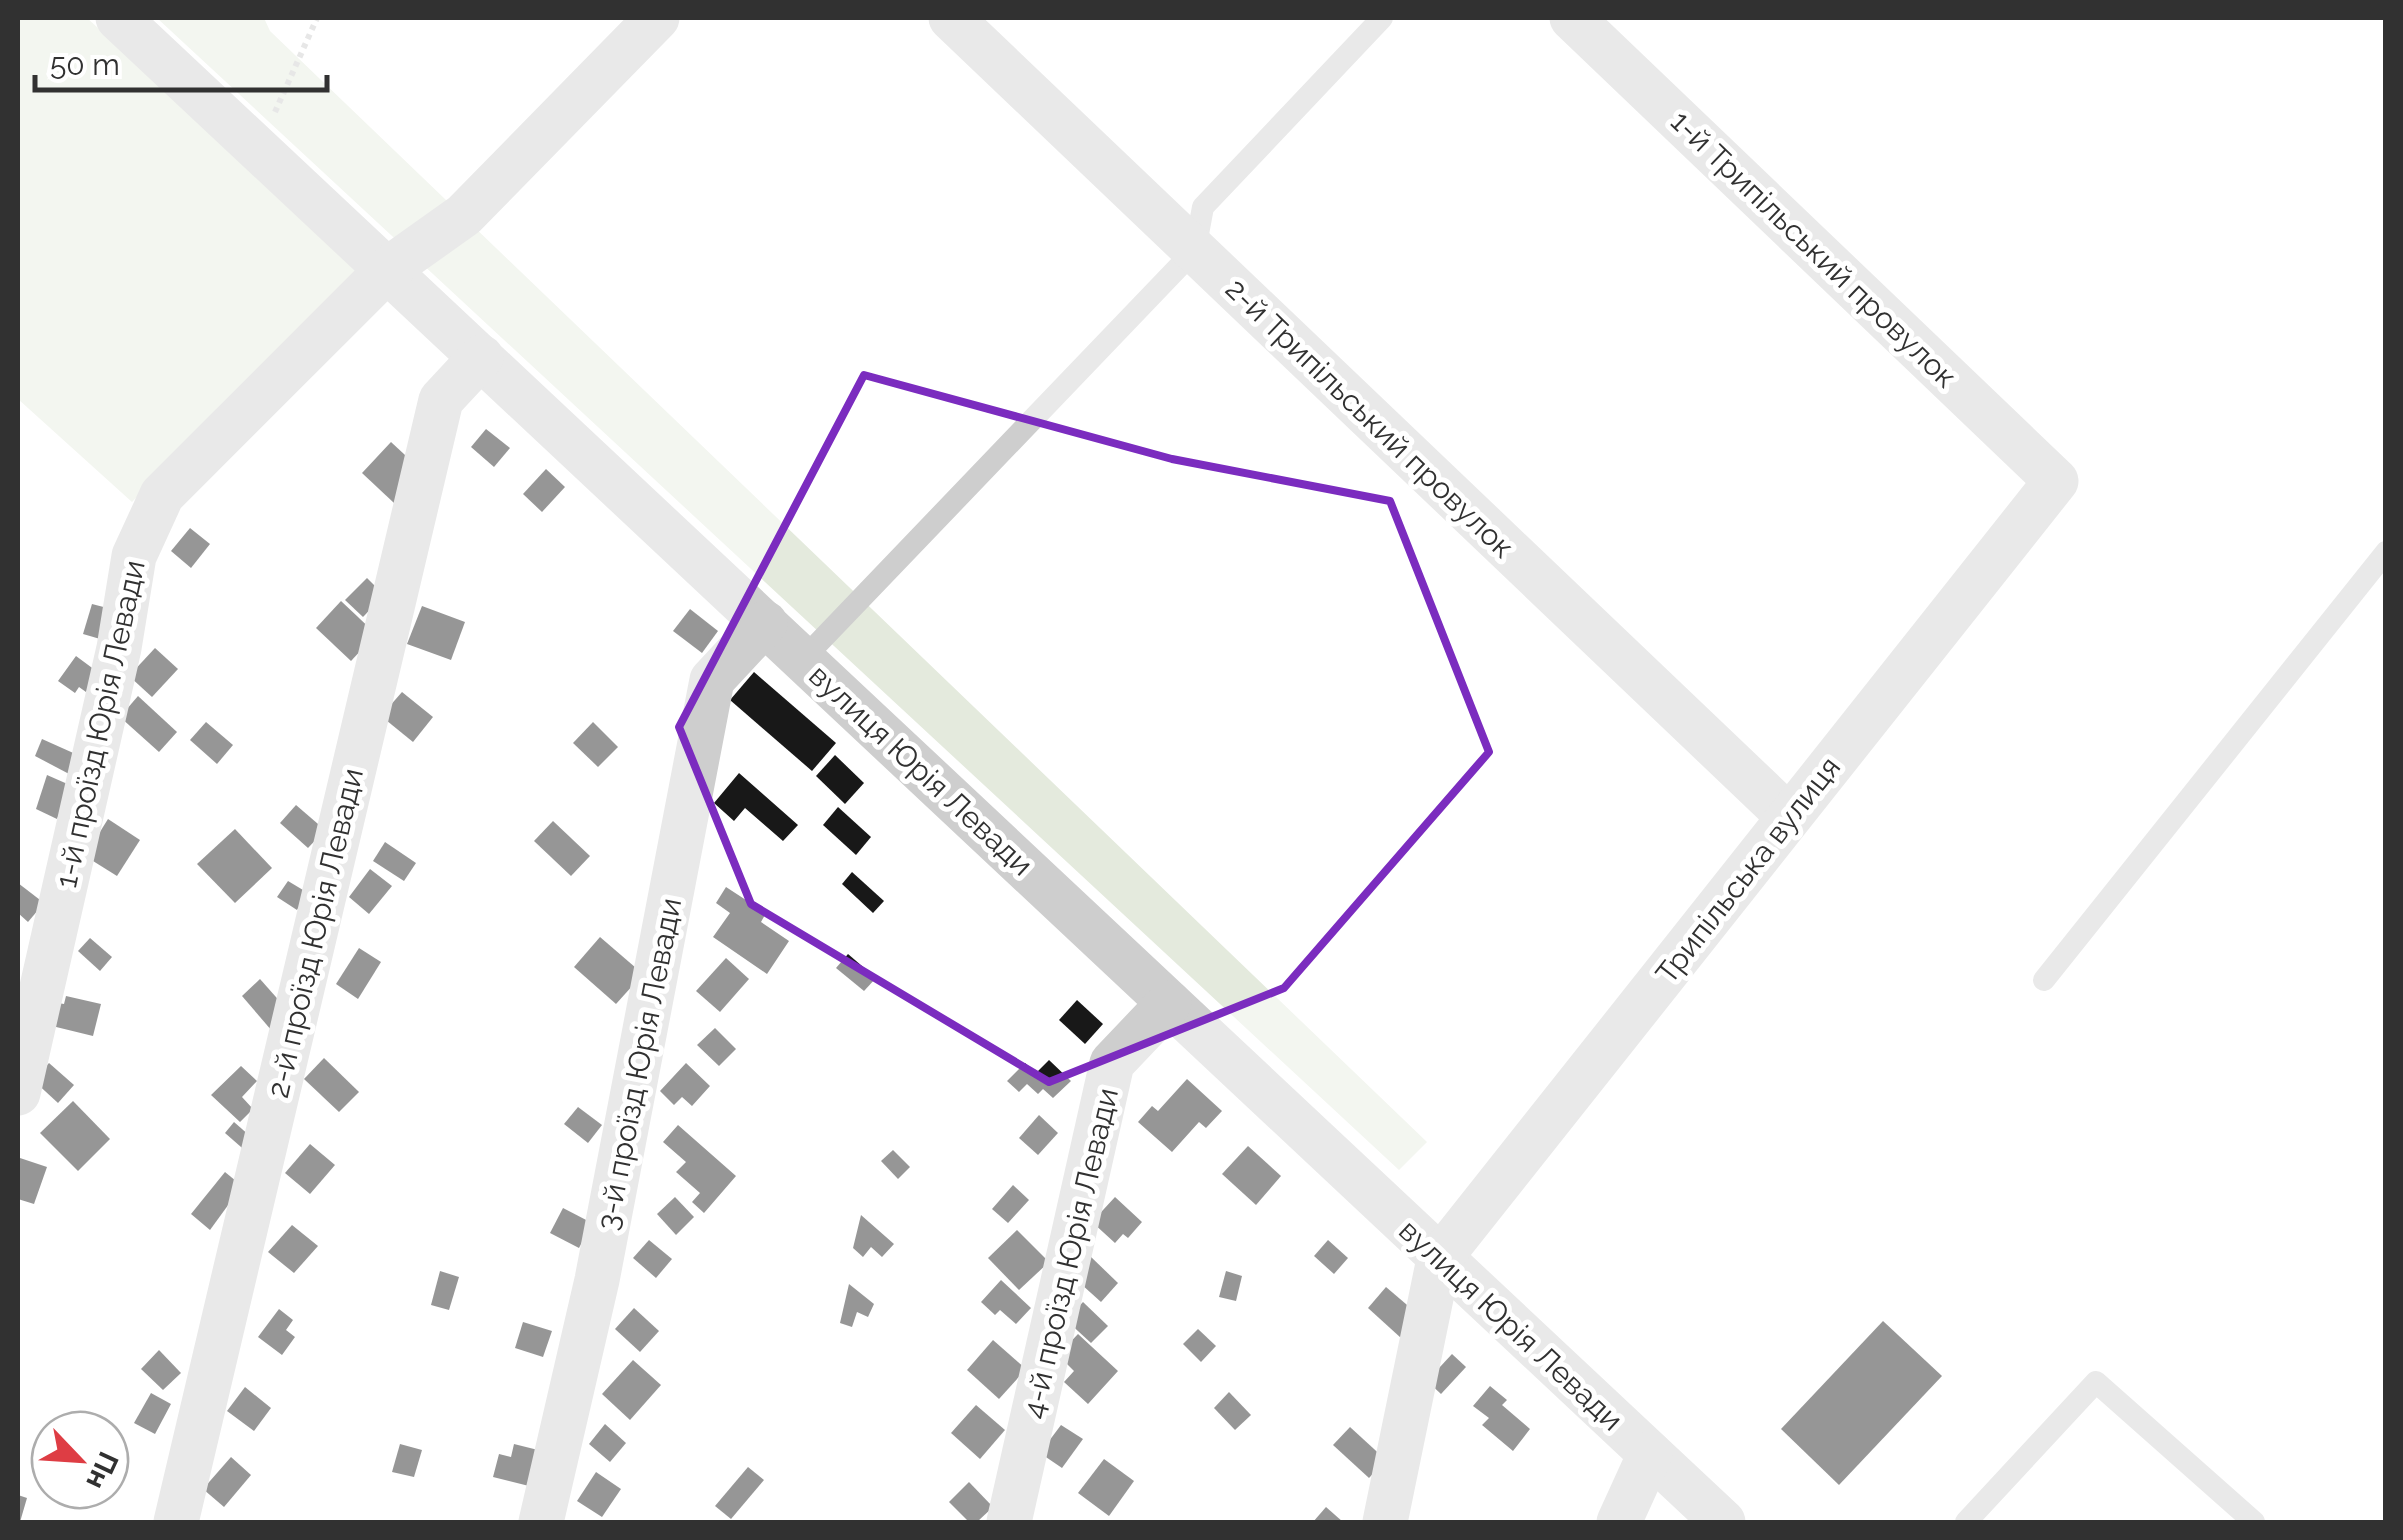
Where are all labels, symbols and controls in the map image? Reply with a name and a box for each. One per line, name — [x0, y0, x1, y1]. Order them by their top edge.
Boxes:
scale bar — [35, 30, 328, 92]
text: 50 m — [50, 47, 120, 82]
street label: 1-й Трипільський провулок — [1664, 103, 1964, 395]
street label: 2-й Трипільський провулок — [1219, 271, 1521, 565]
street label: 1-й проїзд Юрія Левади — [48, 557, 152, 891]
street label: вулиця Юрія Левади — [802, 658, 1040, 882]
street label: Трипільська вулиця — [1649, 750, 1847, 990]
street label: 2-й проїзд Юрія Левади — [260, 765, 370, 1101]
street label: 3-й проїзд Юрія Левади — [590, 895, 688, 1233]
street label: 4-й проїзд Юрія Левади — [1015, 1085, 1125, 1421]
street label: вулиця Юрія Левади — [1392, 1213, 1630, 1437]
north arrow — [30, 1410, 130, 1510]
text: Пн — [79, 1447, 125, 1494]

